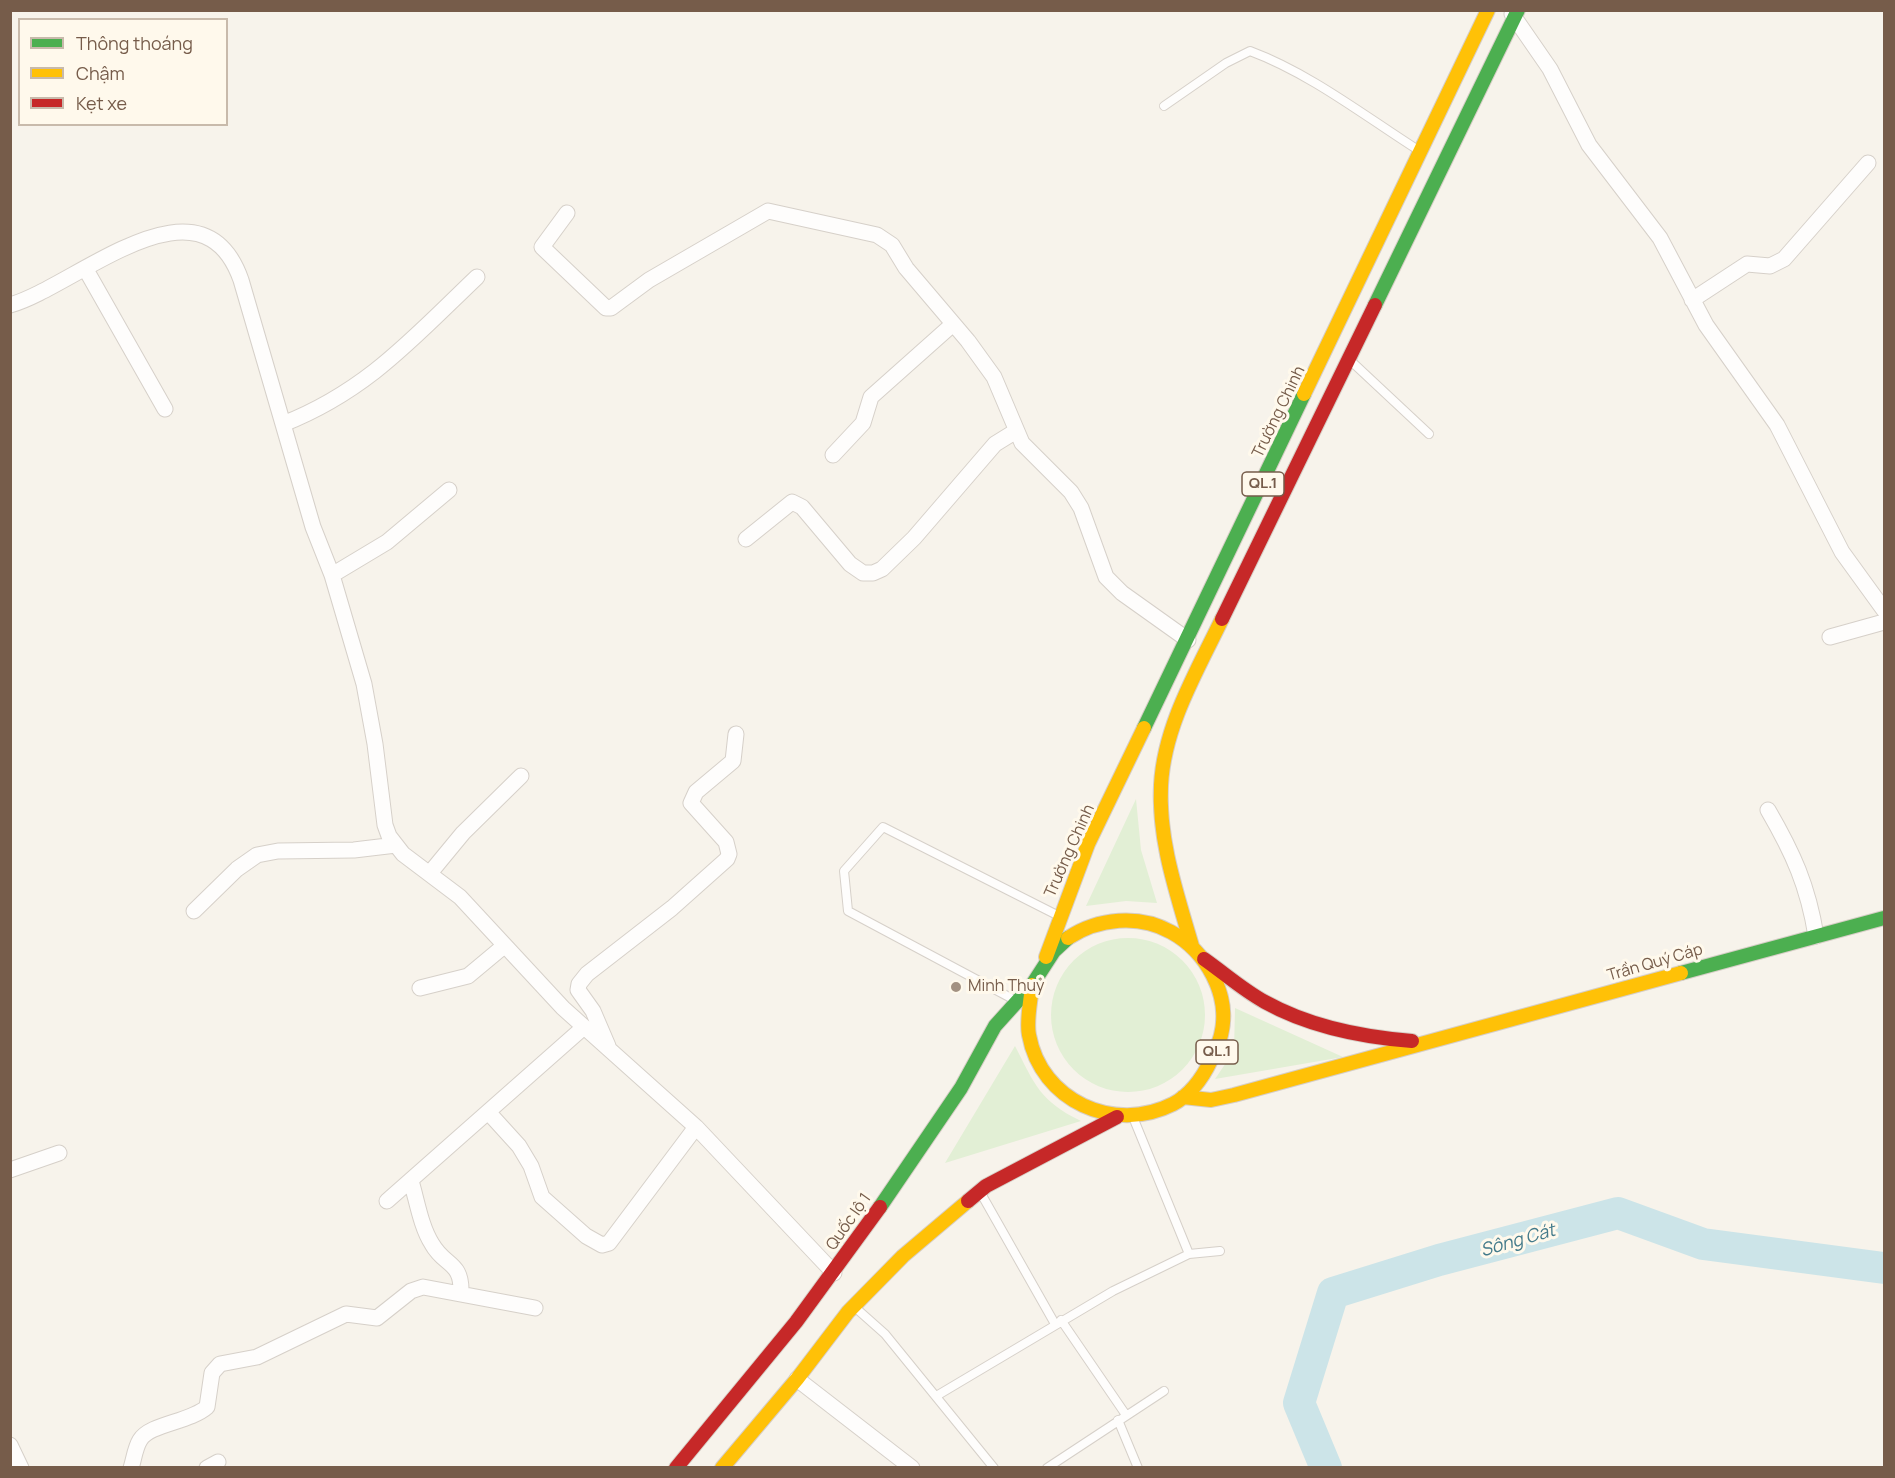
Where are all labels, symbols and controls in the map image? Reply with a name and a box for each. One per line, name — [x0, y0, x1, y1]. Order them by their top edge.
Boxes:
legend — [18, 18, 228, 126]
text: Thông thoáng — [76, 31, 193, 55]
text: Chậm — [76, 61, 125, 85]
text: Kẹt xe — [76, 91, 127, 115]
street label: Trường Chinh — [1249, 363, 1309, 461]
road number: QL.1 — [1242, 472, 1284, 496]
street label: Trường Chinh — [1041, 802, 1099, 900]
street label: Trần Quý Cáp — [1605, 940, 1705, 986]
place label: Minh Thuỷ — [968, 977, 1044, 997]
marker: Minh Thuỷ — [949, 980, 963, 994]
road number: QL.1 — [1196, 1040, 1238, 1064]
street label: Quốc lộ 1 — [822, 1190, 876, 1254]
water label: Sông Cát — [1478, 1220, 1558, 1262]

